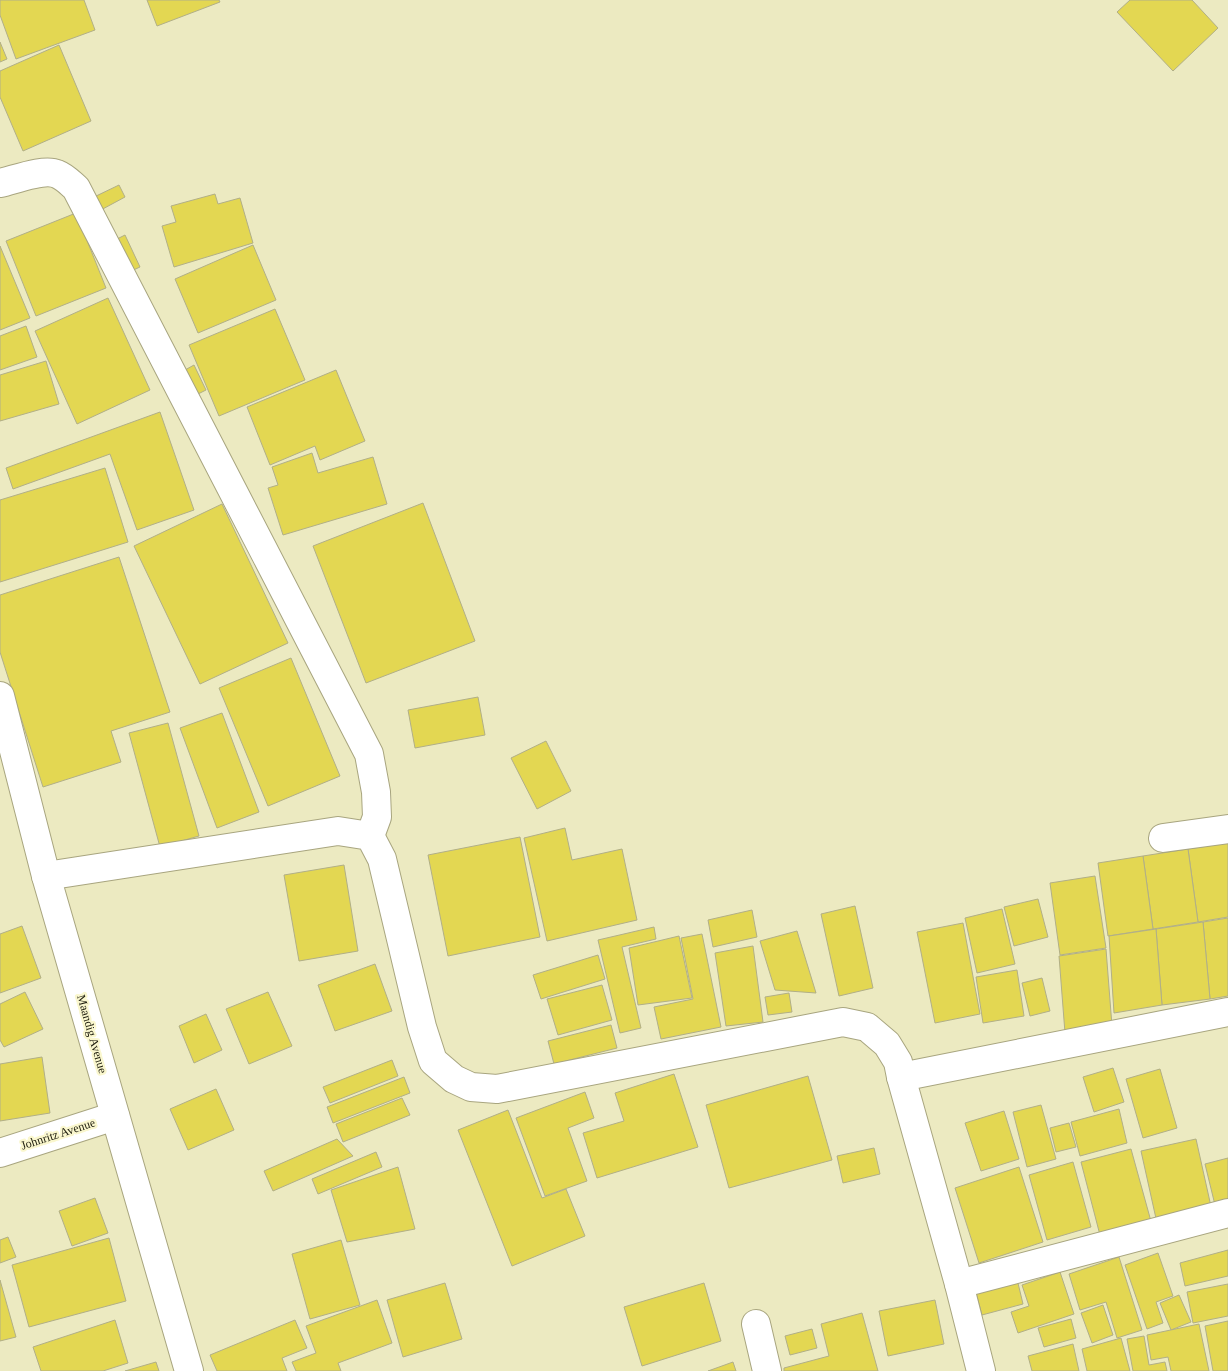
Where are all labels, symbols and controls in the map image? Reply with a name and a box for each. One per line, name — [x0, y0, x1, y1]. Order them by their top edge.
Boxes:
street label: Maandig Avenue — [74, 993, 110, 1075]
street label: Johnritz Avenue — [19, 1115, 97, 1153]

